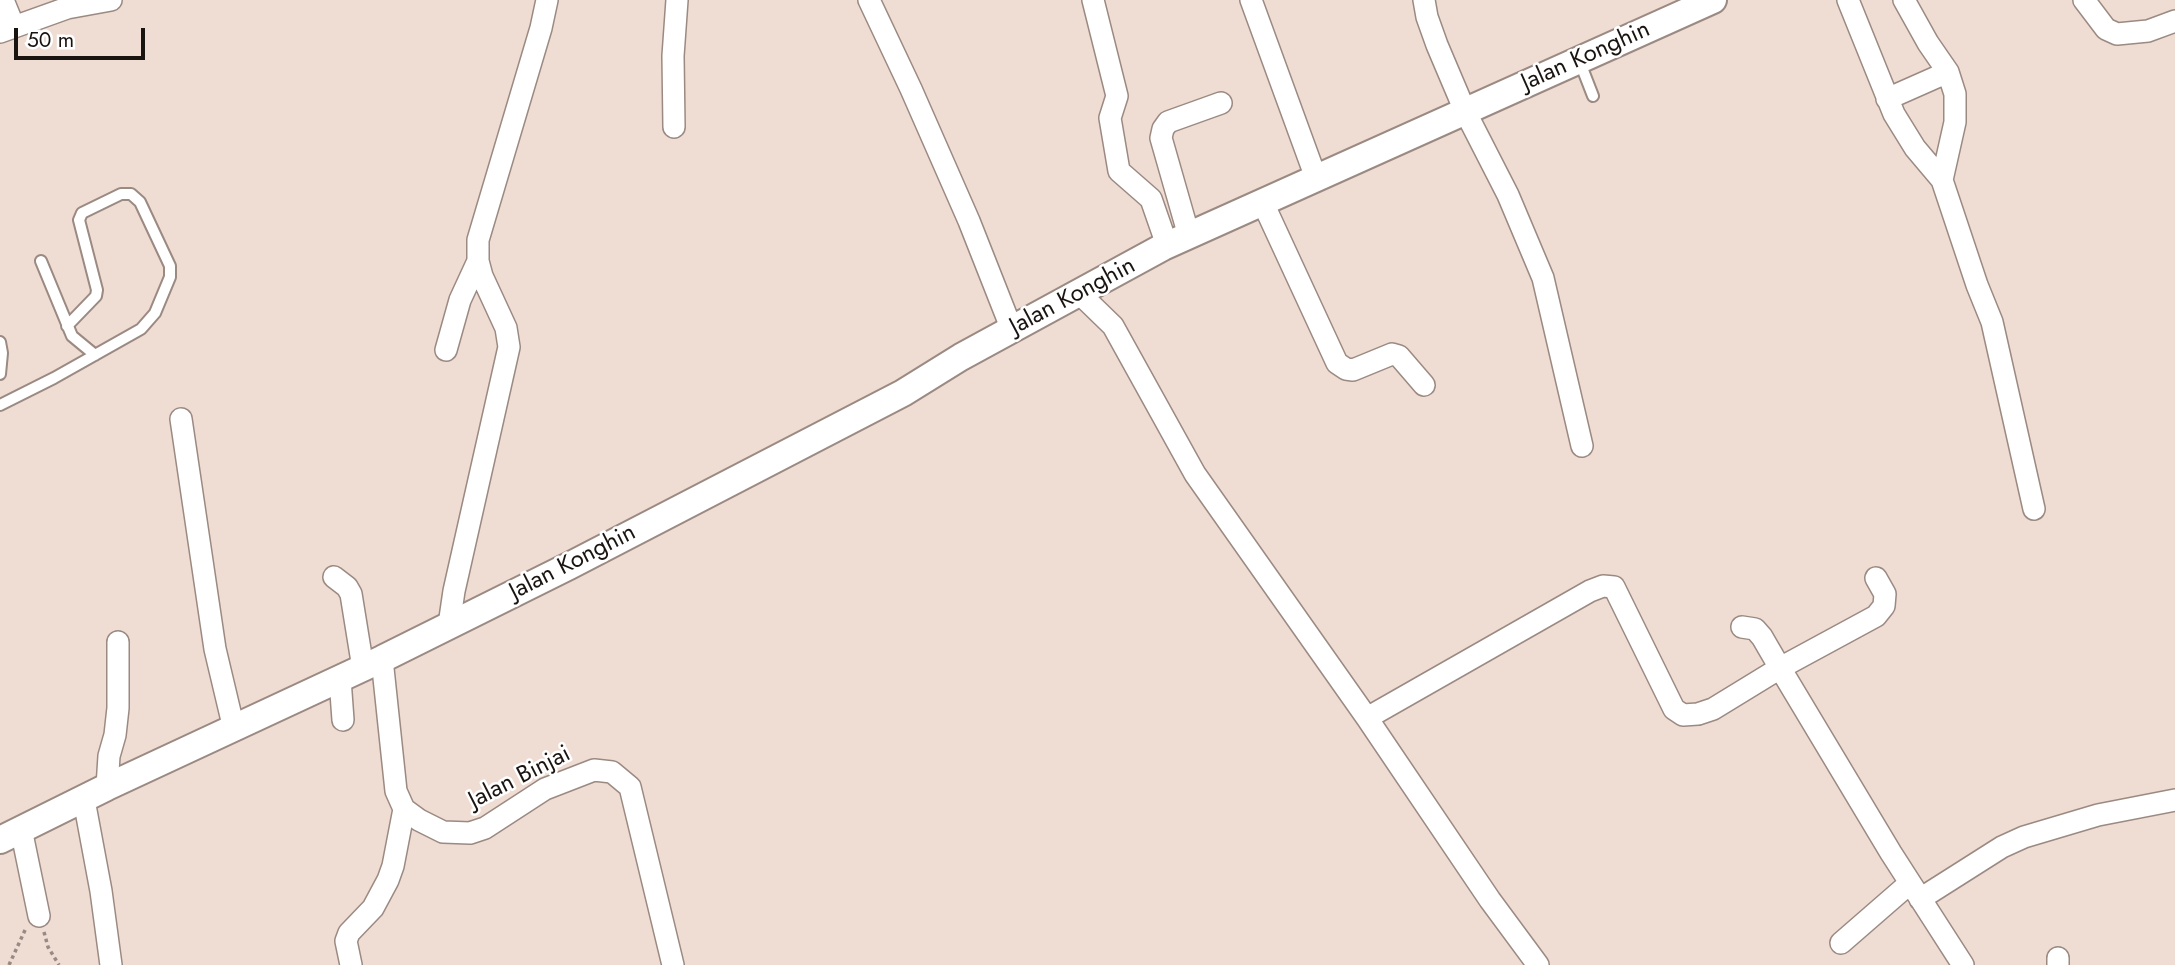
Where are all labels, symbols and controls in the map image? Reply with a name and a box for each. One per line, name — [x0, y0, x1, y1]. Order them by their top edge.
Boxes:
scale bar — [18, 14, 149, 58]
street label: Jalan Konghin — [1517, 16, 1655, 98]
text: 50 m — [27, 25, 74, 55]
street label: Jalan Konghin — [1005, 252, 1141, 342]
street label: Jalan Konghin — [505, 519, 641, 607]
street label: Jalan Binjai — [464, 740, 576, 816]

